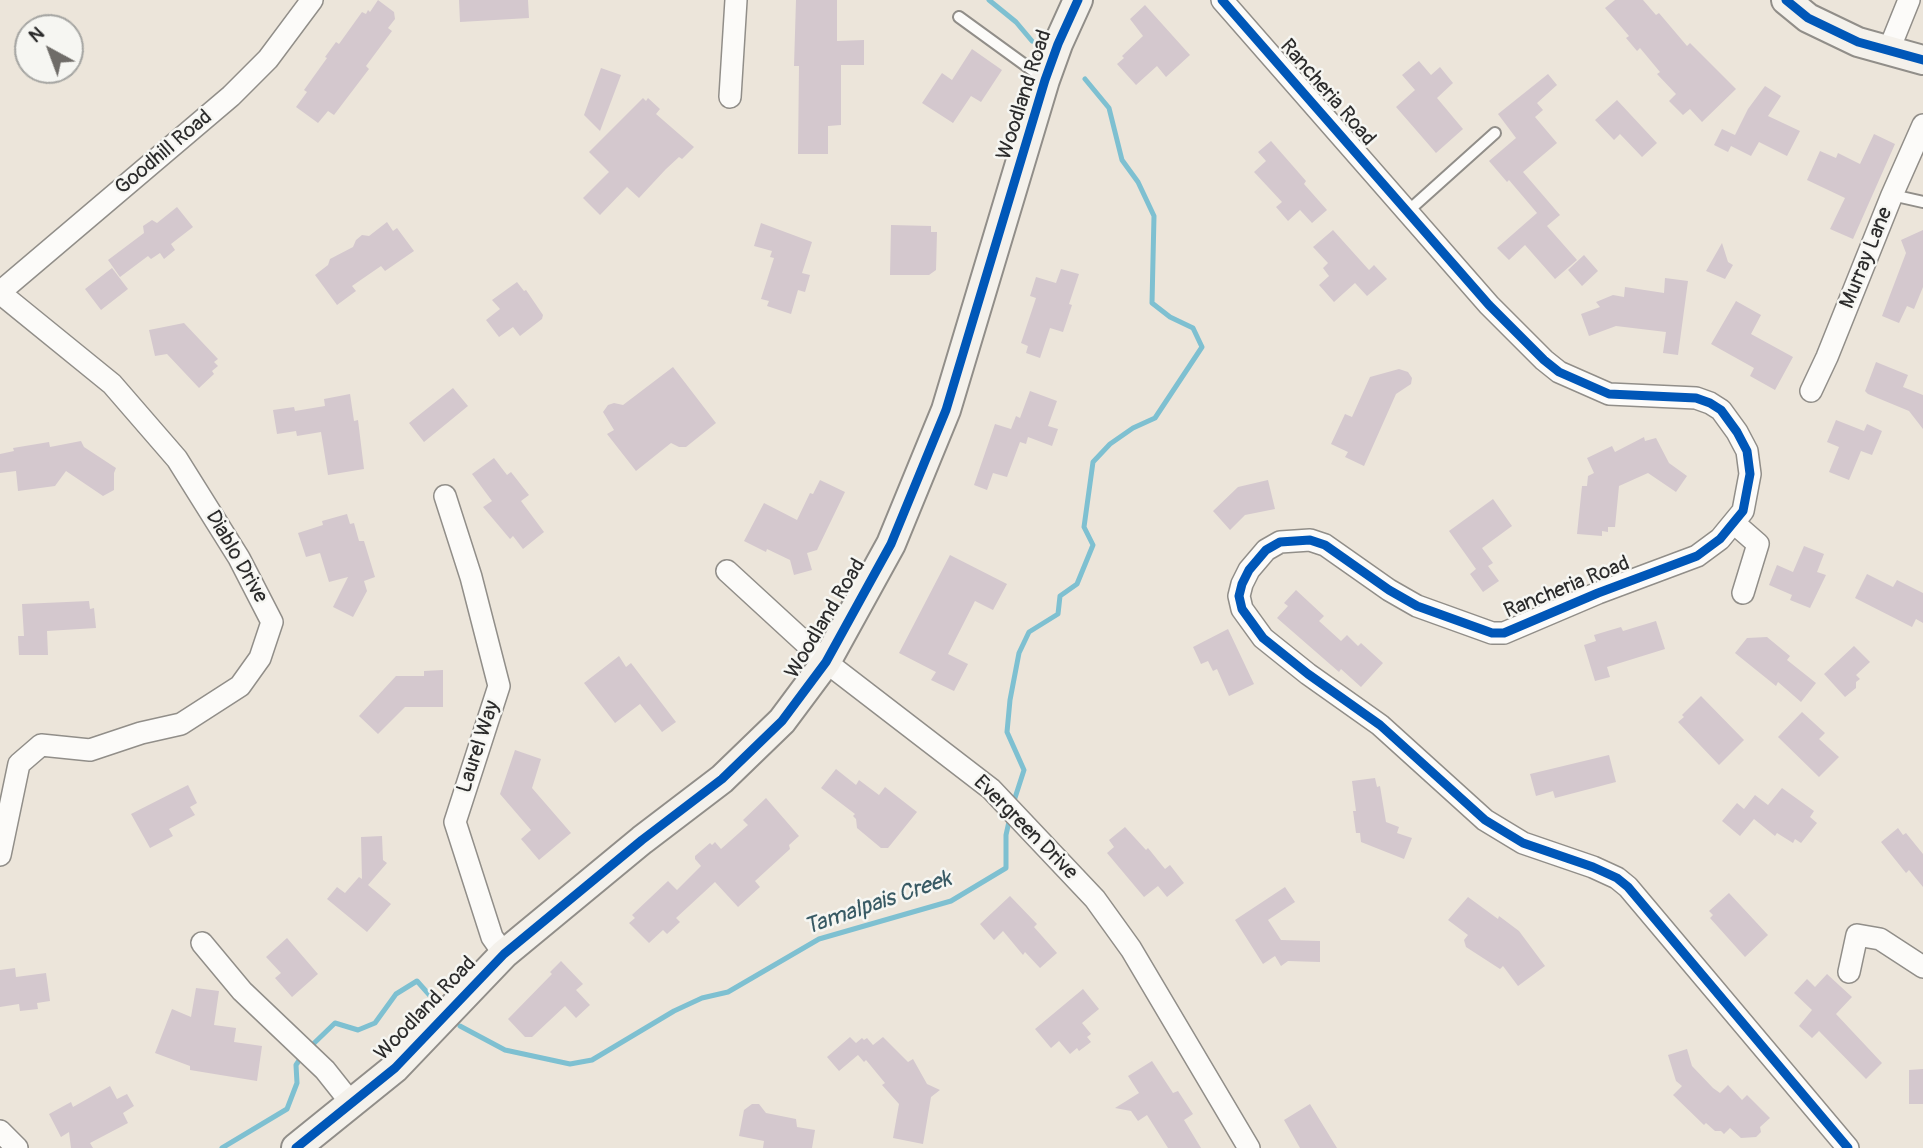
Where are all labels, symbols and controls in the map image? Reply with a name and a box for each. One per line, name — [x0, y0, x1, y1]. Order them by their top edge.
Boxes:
north arrow — [14, 14, 84, 84]
text: N — [24, 21, 49, 48]
street label: Woodland Road — [992, 27, 1058, 163]
street label: Rancheria Road — [1274, 35, 1380, 151]
street label: Goodhill Road — [110, 105, 218, 201]
street label: Murray Lane — [1835, 204, 1899, 312]
street label: Diablo Drive — [199, 506, 273, 608]
street label: Rancheria Road — [1501, 551, 1633, 625]
street label: Woodland Road — [780, 555, 872, 683]
street label: Laurel Way — [452, 698, 506, 796]
street label: Evergreen Drive — [968, 771, 1082, 885]
water label: Tamalpais Creek — [801, 866, 955, 942]
street label: Woodland Road — [370, 952, 482, 1066]

